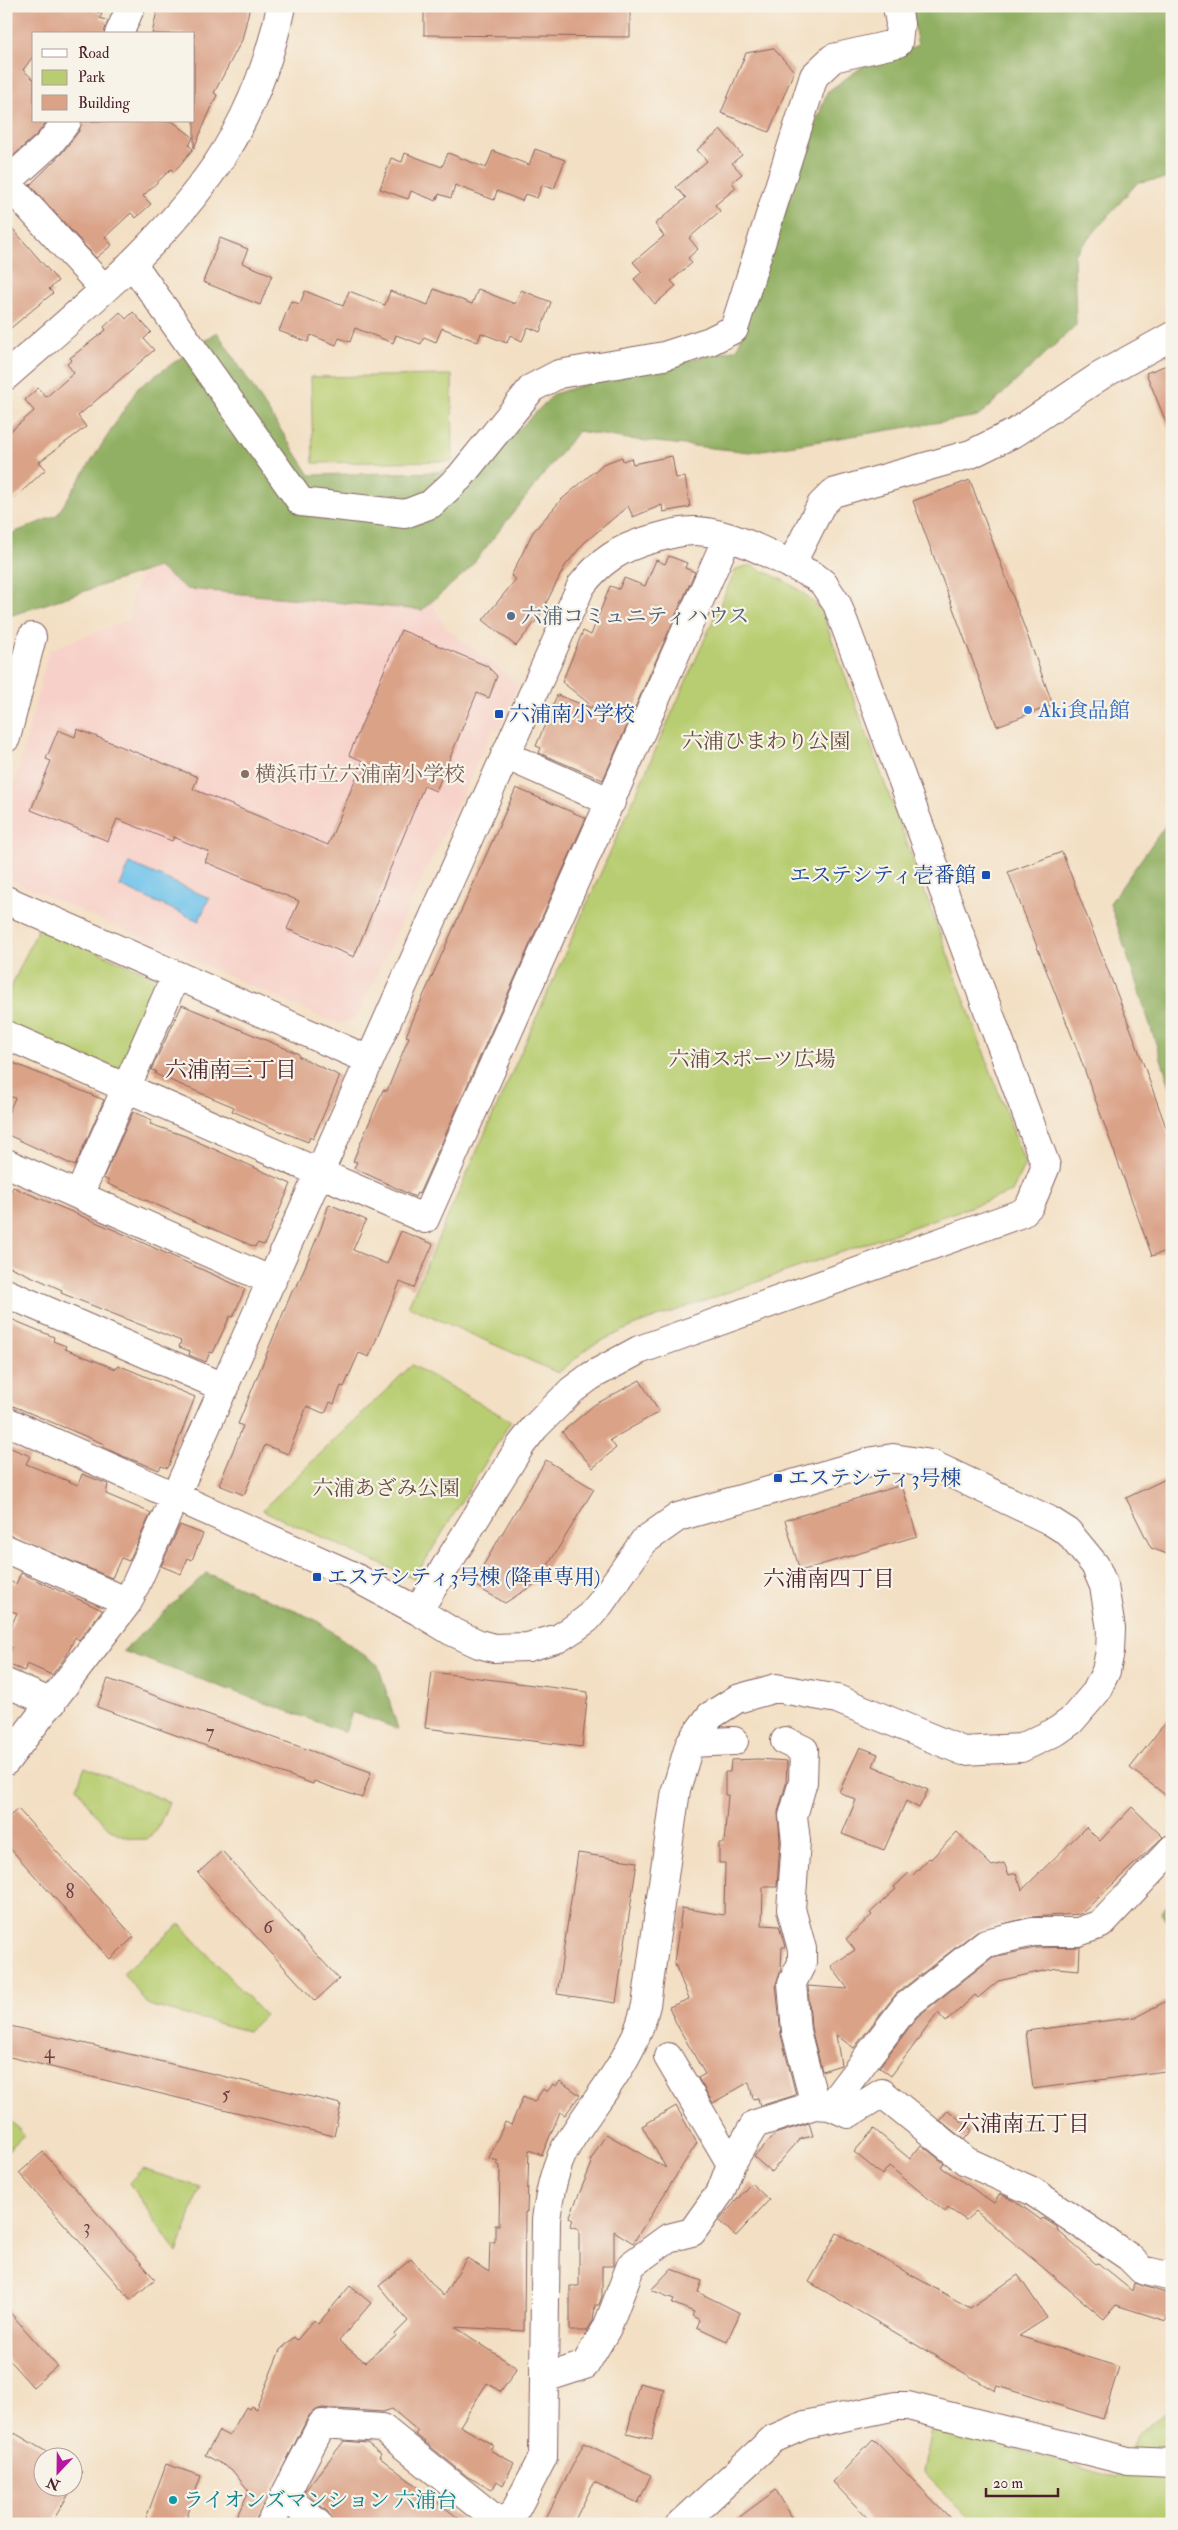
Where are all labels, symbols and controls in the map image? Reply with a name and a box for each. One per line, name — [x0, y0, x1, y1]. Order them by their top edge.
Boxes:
legend — [32, 32, 195, 122]
text: Road — [78, 44, 110, 63]
text: Park — [78, 68, 105, 87]
text: Building — [78, 94, 130, 113]
place label: 六浦コミュニティハウス — [521, 603, 749, 630]
marker: 六浦コミュニティハウス — [505, 610, 517, 622]
place label: Aki食品館 — [1037, 697, 1130, 724]
place label: 六浦南小学校 — [509, 701, 635, 728]
marker: Aki食品館 — [1022, 704, 1034, 716]
marker: 六浦南小学校 — [493, 708, 505, 720]
park label: 六浦ひまわり公園 — [682, 728, 850, 755]
place label: 横浜市立六浦南小学校 — [255, 761, 465, 788]
marker: 横浜市立六浦南小学校 — [239, 768, 251, 780]
place label: エステシティ壱番館 — [790, 862, 976, 889]
marker: エステシティ壱番館 — [980, 869, 992, 881]
park label: 六浦スポーツ広場 — [668, 1046, 836, 1073]
district label: 六浦南三丁目 — [165, 1056, 297, 1084]
place label: エステシティ3号棟 — [788, 1465, 962, 1492]
marker: エステシティ3号棟 — [772, 1472, 784, 1484]
park label: 六浦あざみ公園 — [313, 1475, 460, 1502]
place label: エステシティ3号棟 (降車専用) — [327, 1564, 600, 1591]
district label: 六浦南四丁目 — [763, 1565, 895, 1593]
marker: エステシティ3号棟 (降車専用) — [311, 1571, 323, 1583]
house number: 7 — [206, 1720, 215, 1744]
house number: 8 — [66, 1880, 75, 1904]
house number: 6 — [263, 1915, 274, 1939]
house number: 4 — [44, 2040, 55, 2064]
house number: 5 — [222, 2082, 231, 2106]
district label: 六浦南五丁目 — [958, 2110, 1090, 2138]
house number: 3 — [83, 2215, 91, 2239]
north arrow — [32, 2448, 82, 2498]
scale bar — [986, 2465, 1058, 2497]
text: N — [44, 2473, 63, 2494]
text: 20 m — [993, 2474, 1023, 2493]
place label: ライオンズマンション 六浦台 — [183, 2487, 457, 2514]
marker: ライオンズマンション 六浦台 — [167, 2494, 179, 2506]

